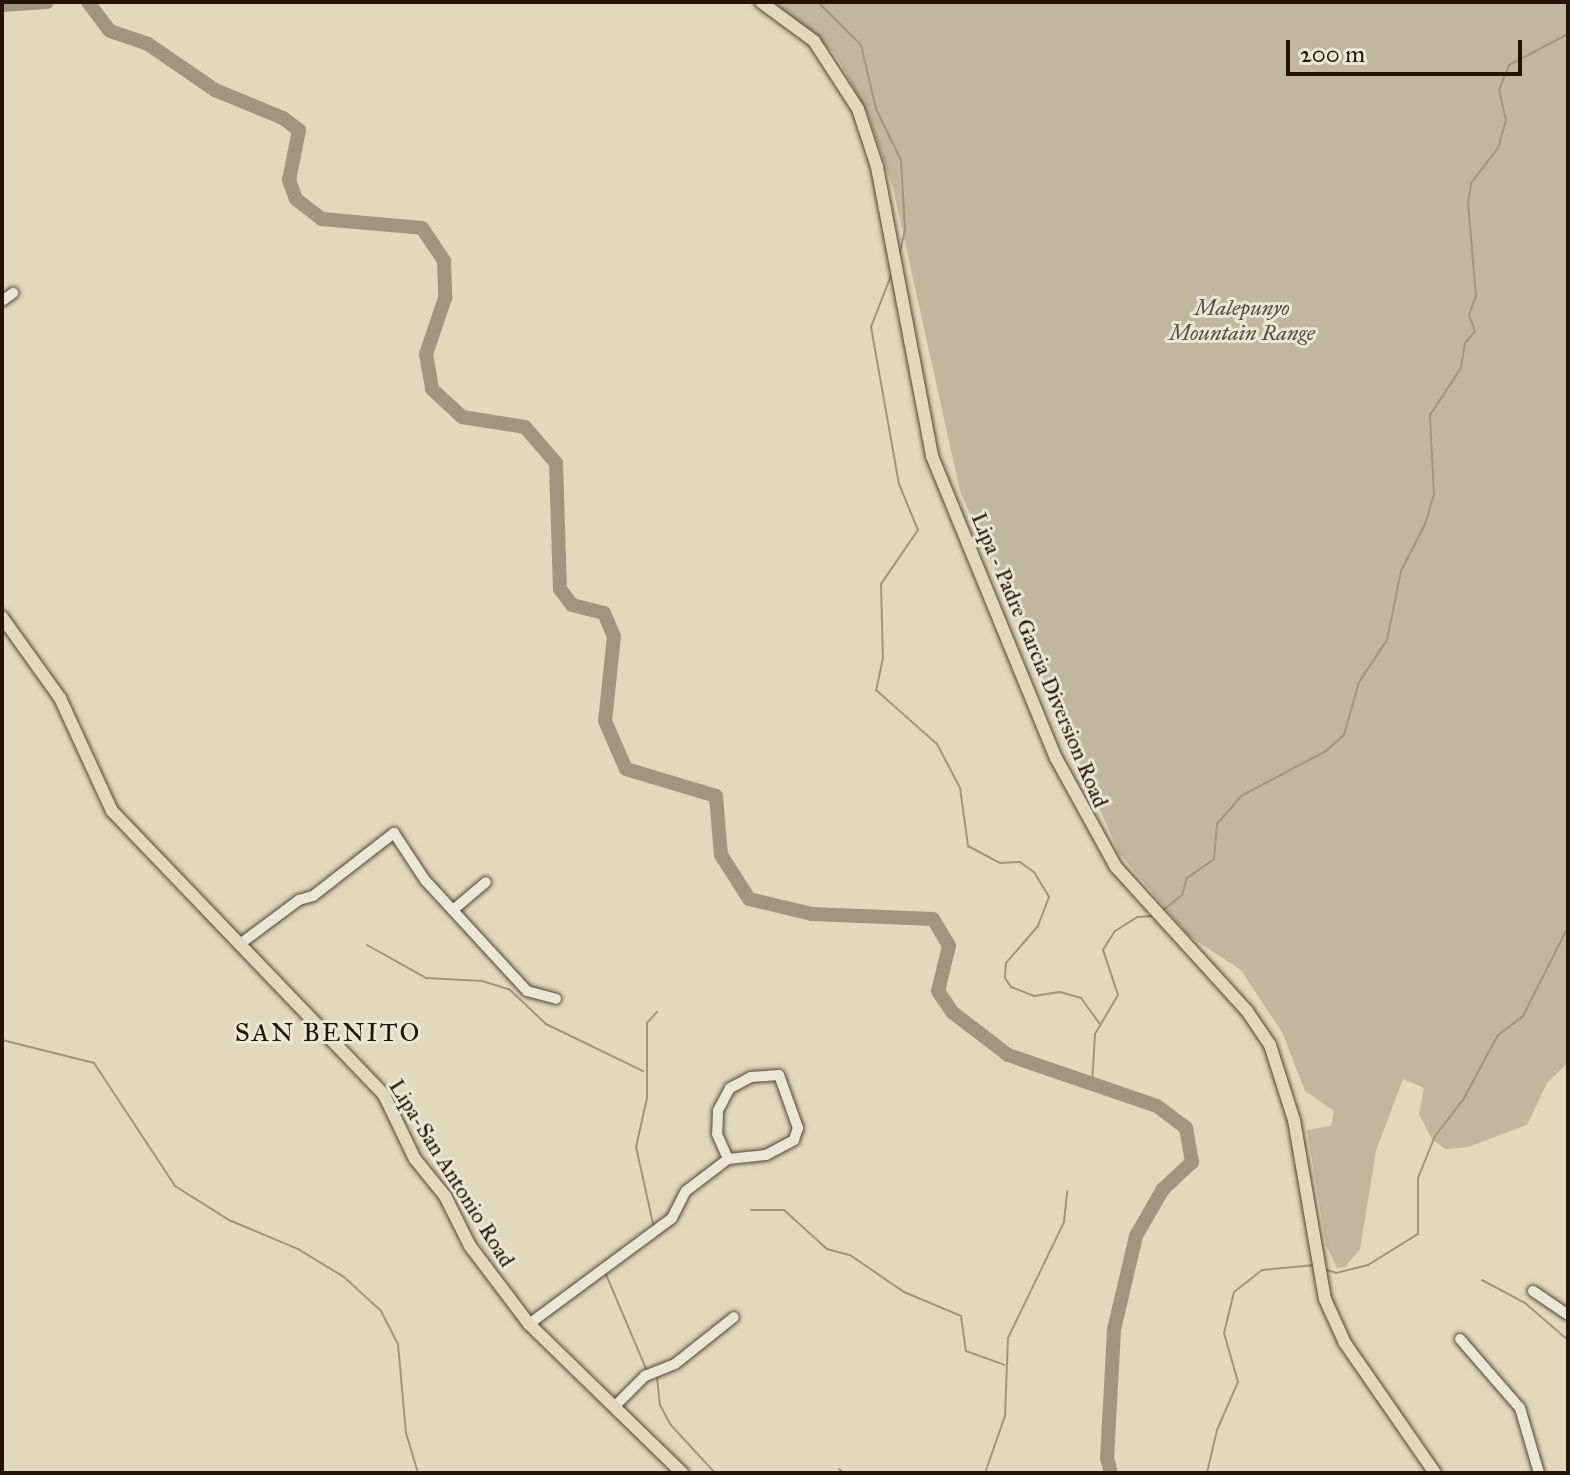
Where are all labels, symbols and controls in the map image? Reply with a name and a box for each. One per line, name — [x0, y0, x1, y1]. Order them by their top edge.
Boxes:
scale bar — [1290, 24, 1526, 74]
text: 200 m — [1300, 39, 1365, 69]
park label: Malepunyo Mountain Range — [1169, 294, 1315, 346]
street label: Lipa - Padre Garcia Diversion Road — [966, 508, 1114, 812]
district label: SAN BENITO — [235, 1017, 421, 1049]
street label: Lipa-San Antonio Road — [383, 1074, 521, 1272]

